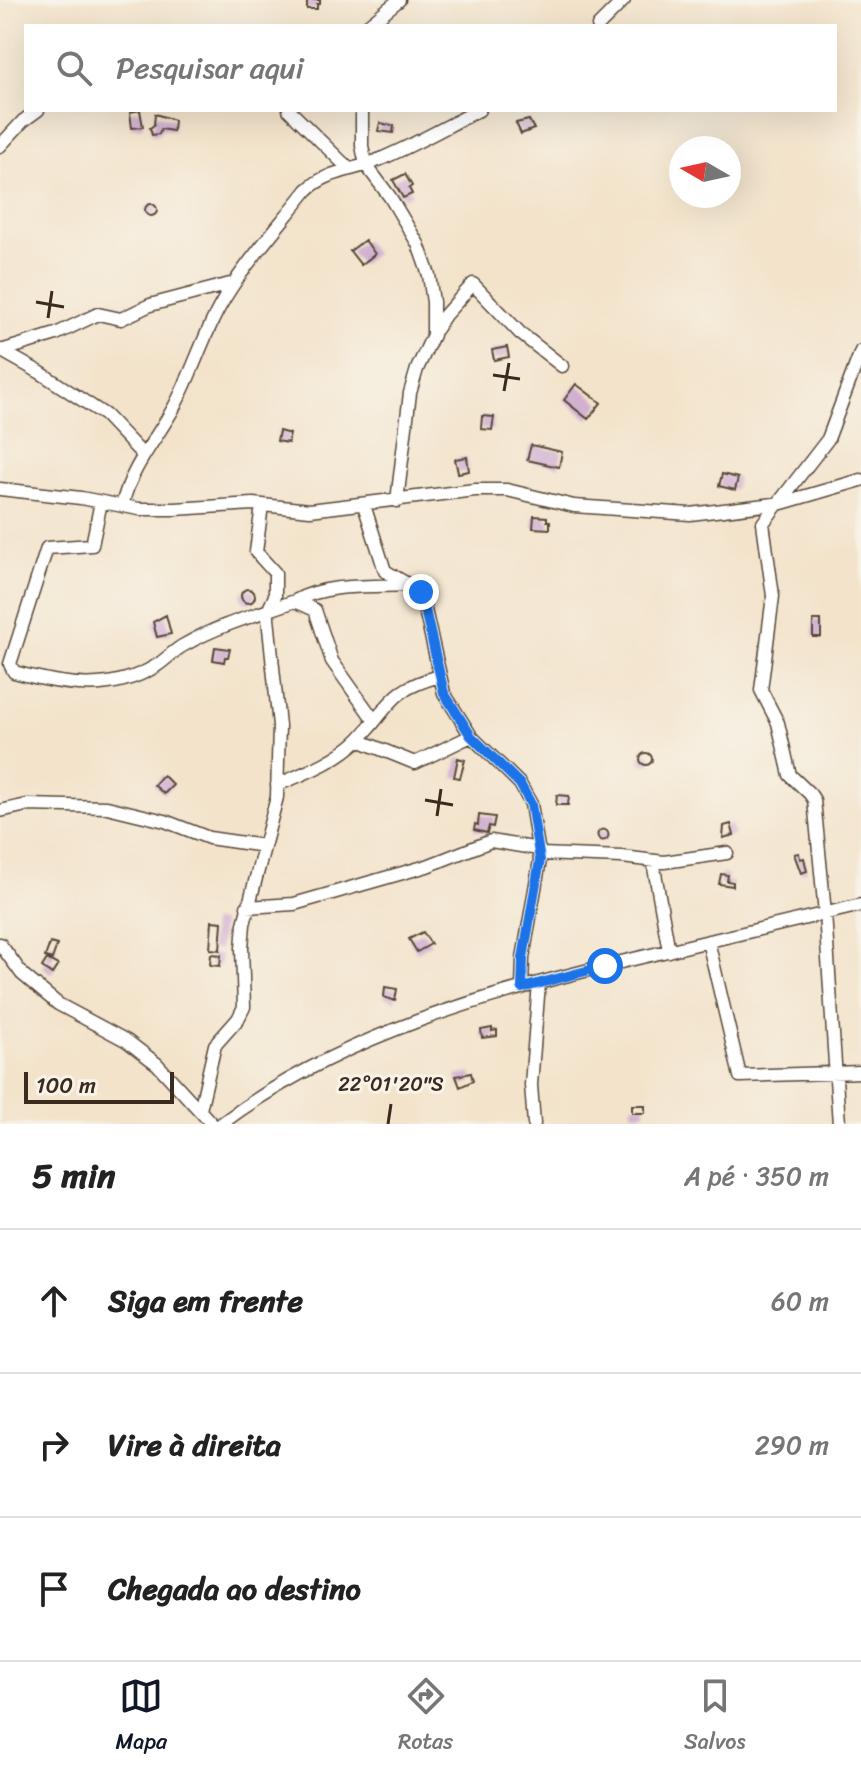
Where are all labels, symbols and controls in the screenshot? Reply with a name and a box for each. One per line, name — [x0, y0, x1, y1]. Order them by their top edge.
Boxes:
search box — [24, 24, 837, 112]
text: Pesquisar aqui — [116, 41, 304, 95]
icon: search — [52, 46, 96, 90]
north arrow — [669, 136, 741, 208]
route end — [403, 574, 439, 610]
route start — [587, 948, 623, 984]
text: 100 m — [36, 1066, 96, 1105]
text: 22°01'20"S — [338, 1067, 444, 1102]
scale bar — [24, 1068, 174, 1104]
text: 5 min — [32, 1146, 115, 1206]
text: A pé · 350 m — [684, 1153, 829, 1199]
text: Siga em frente — [108, 1274, 303, 1328]
text: 60 m — [771, 1278, 829, 1324]
icon: ahead — [32, 1279, 76, 1323]
text: Vire à direita — [108, 1418, 281, 1472]
text: 290 m — [755, 1422, 829, 1468]
icon: right — [32, 1423, 76, 1467]
text: Chegada ao destino — [108, 1562, 361, 1616]
icon: arrive — [32, 1567, 76, 1611]
tab: Mapa — [115, 1674, 167, 1761]
tab: Rotas — [398, 1674, 453, 1761]
tab: Salvos — [684, 1674, 746, 1761]

